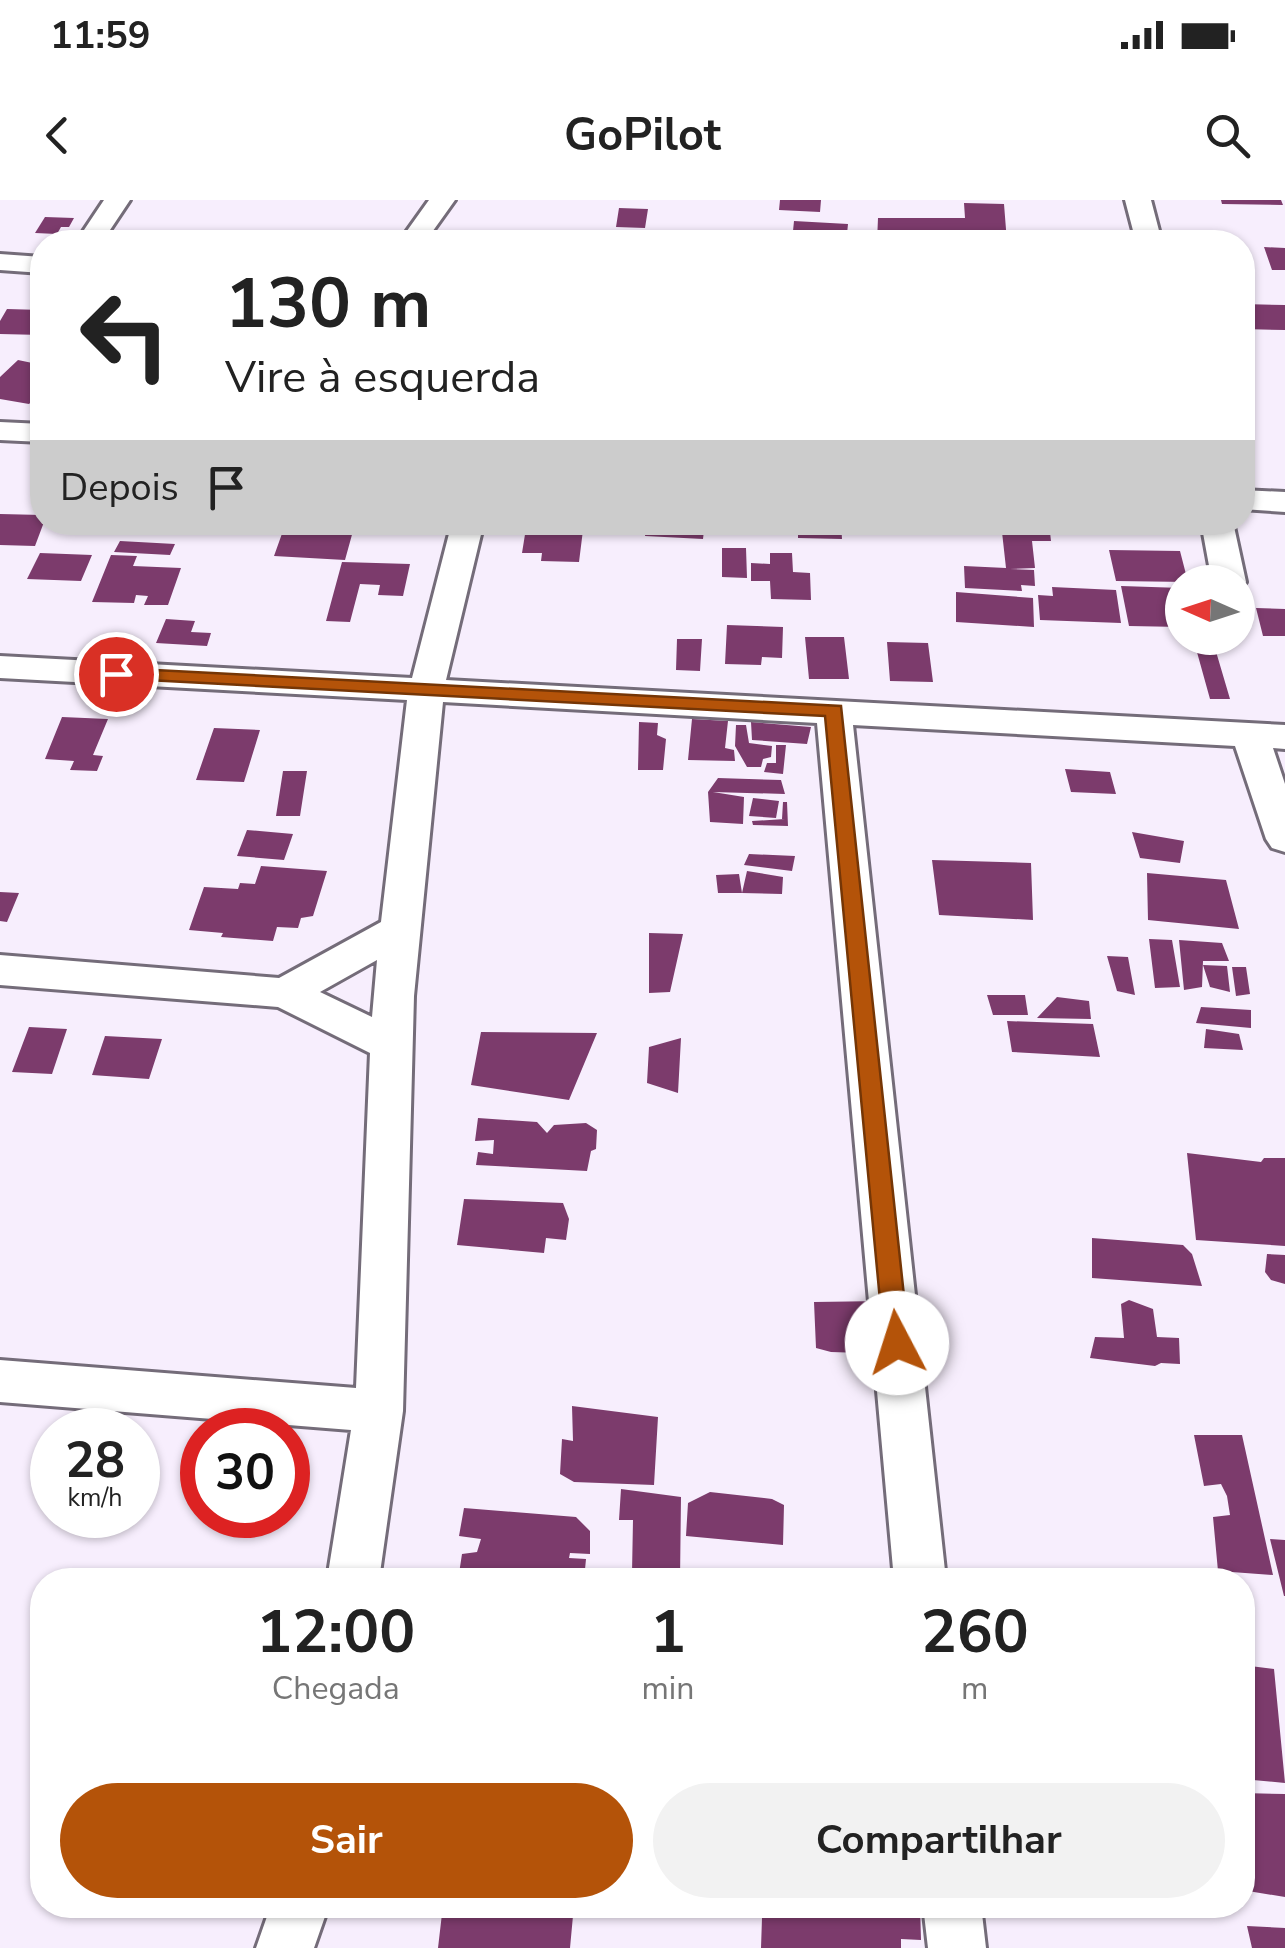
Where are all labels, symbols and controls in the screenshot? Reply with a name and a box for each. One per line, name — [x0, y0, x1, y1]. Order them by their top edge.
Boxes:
text: 11:59 — [50, 10, 151, 61]
text: GoPilot — [564, 105, 721, 166]
icon: back — [30, 108, 85, 163]
icon: search — [1200, 108, 1255, 163]
text: 130 m — [225, 256, 431, 352]
icon: left — [60, 270, 190, 400]
text: Vire à esquerda — [225, 347, 540, 408]
icon: arrive — [199, 460, 254, 515]
text: Depois — [60, 462, 179, 513]
north arrow — [1165, 565, 1255, 655]
map controls — [1165, 565, 1255, 655]
pin — [74, 632, 159, 717]
icon: arrive — [89, 647, 144, 702]
position arrow — [845, 1291, 949, 1395]
speed limit sign: 30 — [180, 1408, 310, 1538]
text: 28 — [65, 1426, 125, 1495]
text: km/h — [67, 1481, 123, 1515]
text: 12:00 — [256, 1591, 415, 1673]
text: 1 — [650, 1591, 686, 1673]
text: 260 — [921, 1591, 1029, 1673]
text: Chegada — [272, 1667, 400, 1710]
text: min — [641, 1667, 694, 1710]
text: m — [961, 1667, 988, 1710]
button: Sair — [60, 1783, 633, 1898]
button: Compartilhar — [653, 1783, 1225, 1898]

